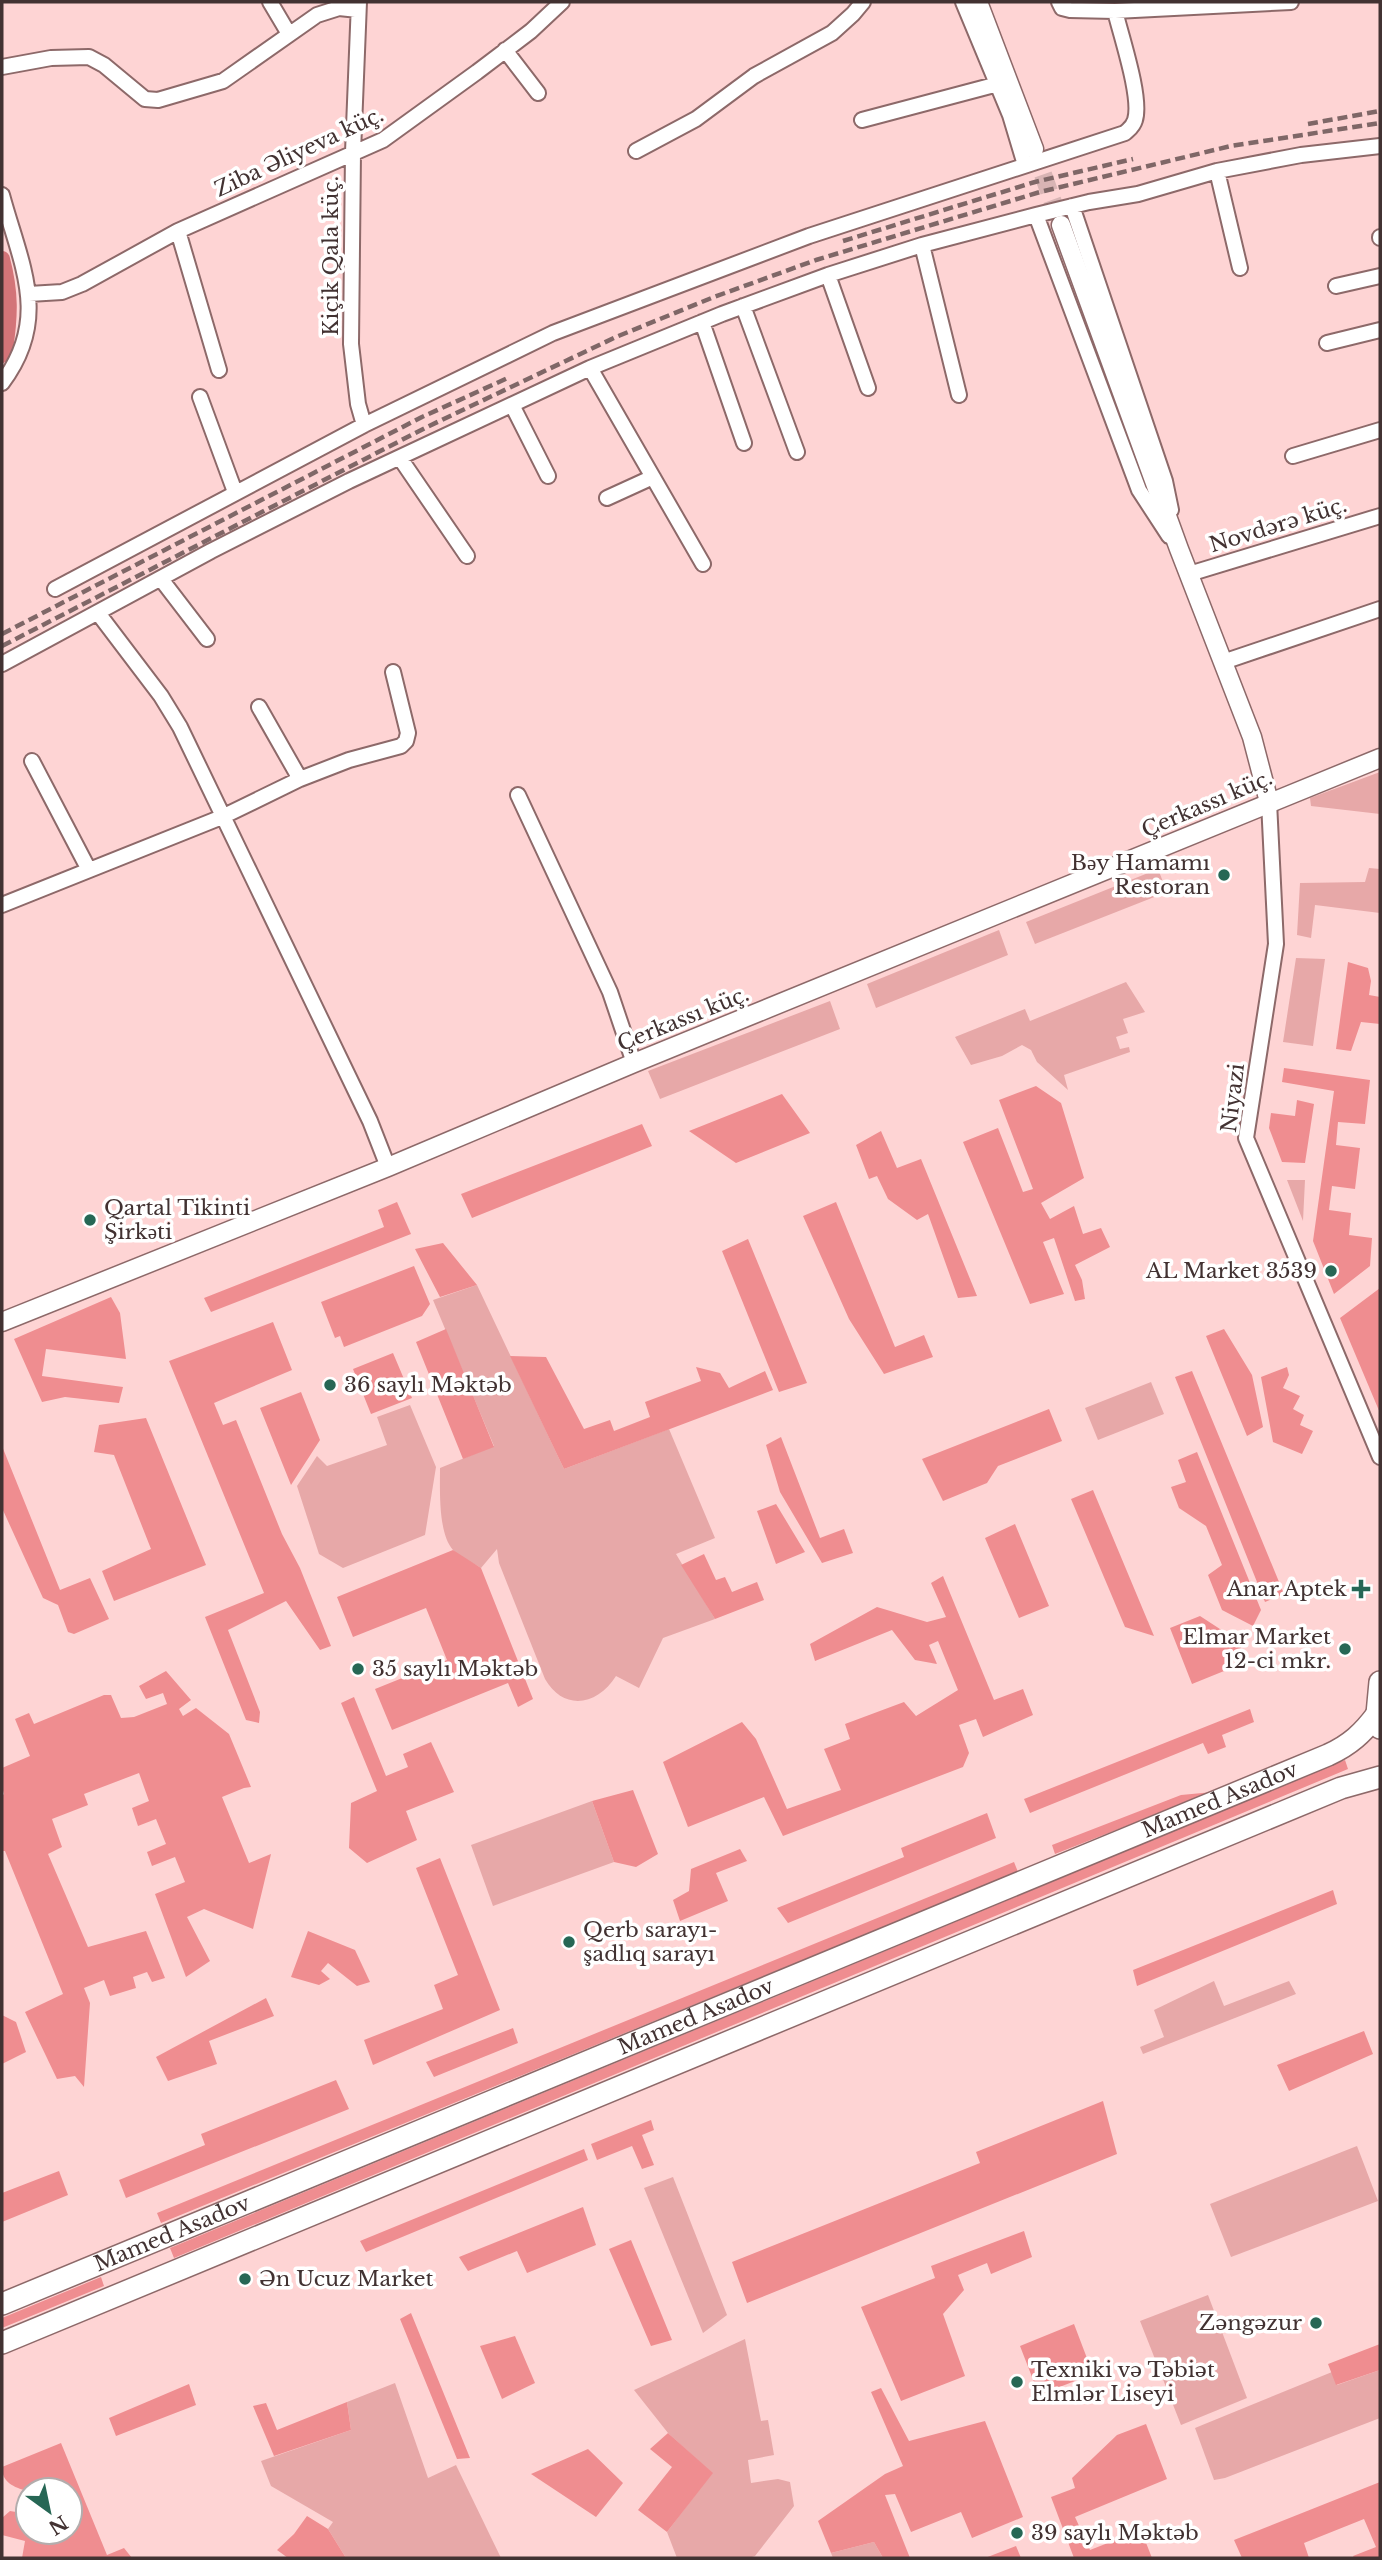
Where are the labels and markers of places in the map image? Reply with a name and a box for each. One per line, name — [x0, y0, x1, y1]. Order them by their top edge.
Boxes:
place label: Bәy Hamamı Restoran — [1071, 850, 1210, 900]
marker: Bәy Hamamı Restoran — [1216, 867, 1232, 883]
place label: Qartal Tikinti Şirkәti — [104, 1195, 250, 1245]
marker: Qartal Tikinti Şirkәti — [82, 1212, 98, 1228]
place label: AL Market 3539 — [1145, 1258, 1317, 1284]
marker: AL Market 3539 — [1323, 1263, 1339, 1279]
place label: 36 saylı Məktəb — [344, 1372, 512, 1398]
marker: 36 saylı Məktəb — [322, 1377, 338, 1393]
place label: Anar Aptek — [1226, 1576, 1347, 1602]
marker: Anar Aptek — [1353, 1581, 1369, 1597]
place label: Elmar Market 12-ci mkr. — [1183, 1624, 1331, 1674]
marker: Elmar Market 12-ci mkr. — [1337, 1641, 1353, 1657]
place label: 35 saylı Məktəb — [372, 1656, 538, 1682]
marker: 35 saylı Məktəb — [350, 1661, 366, 1677]
place label: Qerb sarayı- şadlıq sarayı — [583, 1917, 717, 1967]
marker: Qerb sarayı- şadlıq sarayı — [561, 1934, 577, 1950]
place label: Ən Ucuz Market — [259, 2266, 433, 2292]
marker: Ən Ucuz Market — [237, 2271, 253, 2287]
place label: Zəngəzur — [1199, 2310, 1302, 2336]
marker: Zəngəzur — [1308, 2315, 1324, 2331]
place label: Texniki və Təbiət Elmlər Liseyi — [1031, 2357, 1215, 2407]
marker: Texniki və Təbiət Elmlər Liseyi — [1009, 2374, 1025, 2390]
place label: 39 saylı Məktəb — [1031, 2520, 1199, 2546]
marker: 39 saylı Məktəb — [1009, 2525, 1025, 2541]

